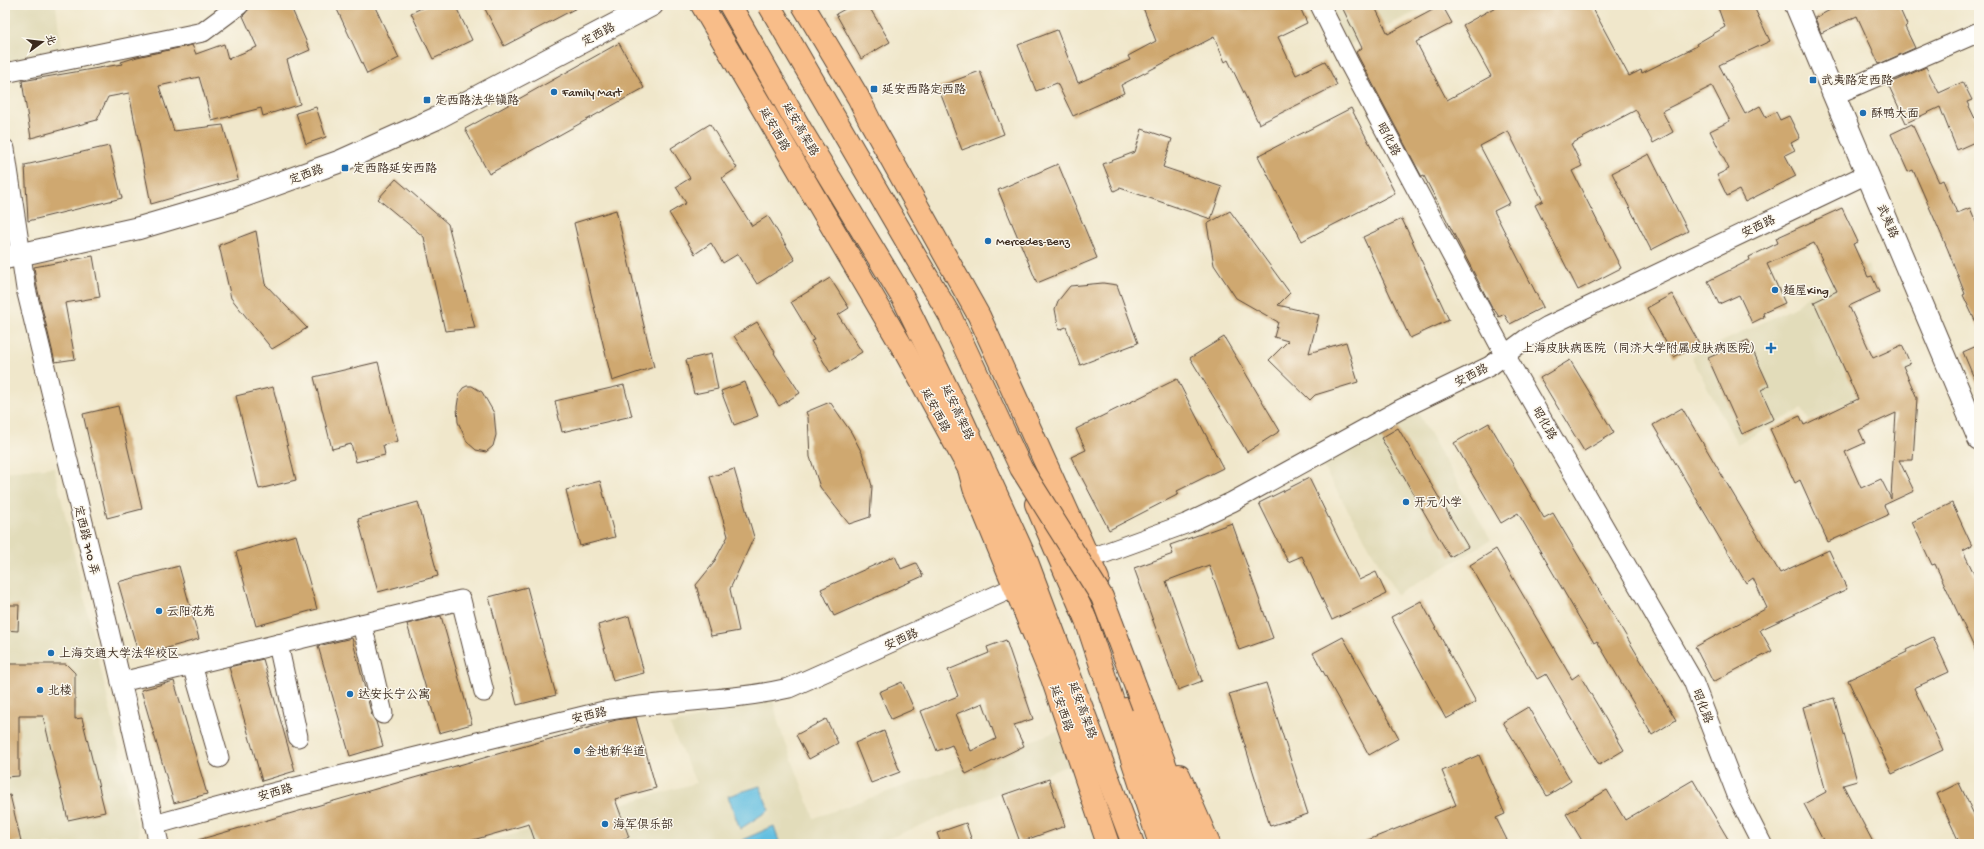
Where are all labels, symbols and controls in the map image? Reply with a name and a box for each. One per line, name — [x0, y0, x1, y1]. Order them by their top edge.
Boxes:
street label: 定西路 — [579, 20, 618, 50]
north arrow — [22, 22, 62, 62]
text: 北 — [43, 33, 57, 47]
place label: 武夷路定西路 — [1821, 74, 1893, 89]
marker: 武夷路定西路 — [1808, 75, 1818, 85]
place label: 延安西路定西路 — [882, 83, 966, 98]
marker: 延安西路定西路 — [869, 84, 879, 94]
marker: Family Mart — [549, 87, 559, 97]
place label: Family Mart — [561, 87, 623, 101]
place label: 定西路法华镇路 — [435, 93, 519, 109]
marker: 定西路法华镇路 — [422, 95, 432, 105]
street label: 延安高架路 — [778, 100, 821, 159]
street label: 延安西路 — [755, 105, 792, 154]
place label: 酥鸭大面 — [1871, 107, 1919, 122]
marker: 酥鸭大面 — [1858, 108, 1868, 118]
street label: 昭化路 — [1373, 120, 1403, 159]
street label: 定西路 — [287, 162, 326, 189]
place label: 定西路延安西路 — [353, 162, 437, 177]
marker: 定西路延安西路 — [340, 163, 350, 173]
street label: 武夷路 — [1873, 202, 1901, 241]
street label: 安西路 — [1739, 213, 1778, 242]
marker: Mercedes-Benz — [983, 236, 993, 246]
place label: Mercedes-Benz — [996, 236, 1070, 250]
place label: 麺屋King — [1783, 284, 1829, 299]
marker: 麺屋King — [1770, 285, 1780, 295]
place label: 上海皮肤病医院（同济大学附属皮肤病医院） — [1522, 341, 1762, 357]
marker: 上海皮肤病医院（同济大学附属皮肤病医院） — [1765, 342, 1777, 354]
street label: 安西路 — [1452, 361, 1491, 391]
street label: 延安高架路 — [937, 382, 976, 443]
street label: 延安西路 — [917, 386, 953, 435]
street label: 昭化路 — [1528, 404, 1559, 443]
place label: 开元小学 — [1414, 496, 1462, 511]
marker: 开元小学 — [1401, 497, 1411, 507]
street label: 定西路 710 弄 — [70, 504, 101, 577]
place label: 云阳花苑 — [167, 605, 215, 620]
marker: 云阳花苑 — [154, 606, 164, 616]
street label: 安西路 — [882, 626, 921, 655]
place label: 上海交通大学法华校区 — [59, 647, 179, 662]
marker: 上海交通大学法华校区 — [46, 648, 56, 658]
street label: 延安高架路 — [1064, 680, 1099, 741]
street label: 延安西路 — [1046, 683, 1075, 734]
place label: 北楼 — [48, 684, 72, 699]
marker: 北楼 — [35, 685, 45, 695]
street label: 昭化路 — [1688, 687, 1715, 726]
place label: 达安长宁公寓 — [358, 688, 430, 703]
marker: 达安长宁公寓 — [345, 689, 355, 699]
street label: 安西路 — [570, 705, 609, 728]
place label: 金地新华道 — [585, 745, 645, 760]
marker: 金地新华道 — [572, 746, 582, 756]
street label: 安西路 — [256, 782, 295, 805]
place label: 海军俱乐部 — [613, 818, 673, 833]
marker: 海军俱乐部 — [600, 819, 610, 829]

